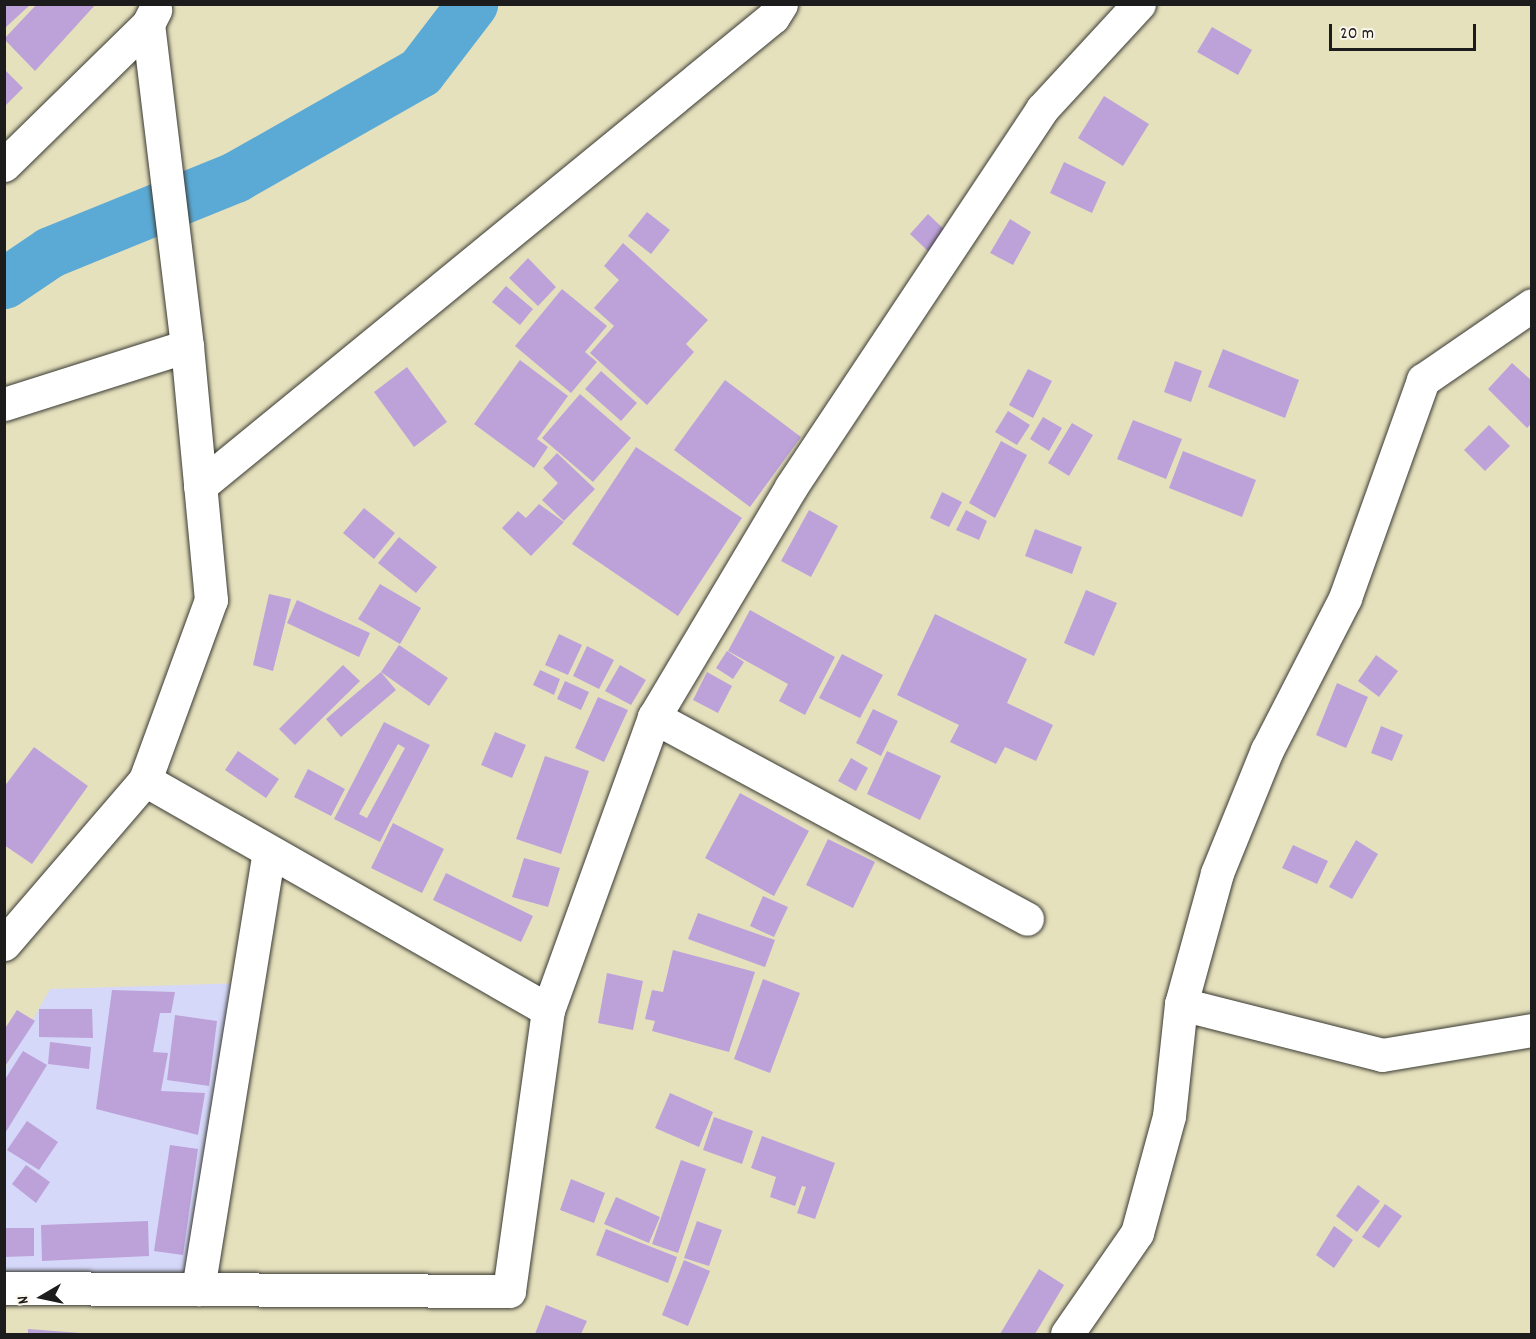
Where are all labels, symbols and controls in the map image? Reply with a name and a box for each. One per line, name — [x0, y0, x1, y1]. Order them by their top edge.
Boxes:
scale bar — [1332, 12, 1479, 50]
text: 20 m — [1340, 22, 1374, 47]
north arrow — [12, 1267, 72, 1327]
text: N — [12, 1294, 36, 1306]

